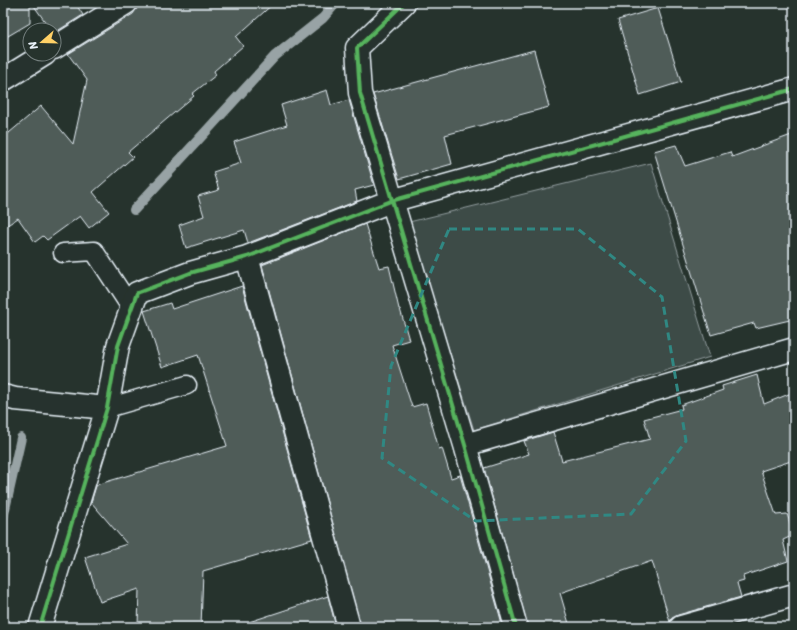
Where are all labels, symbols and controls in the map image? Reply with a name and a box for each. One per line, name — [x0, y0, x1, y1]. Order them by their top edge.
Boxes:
north arrow — [22, 22, 62, 62]
text: N — [23, 38, 44, 53]

